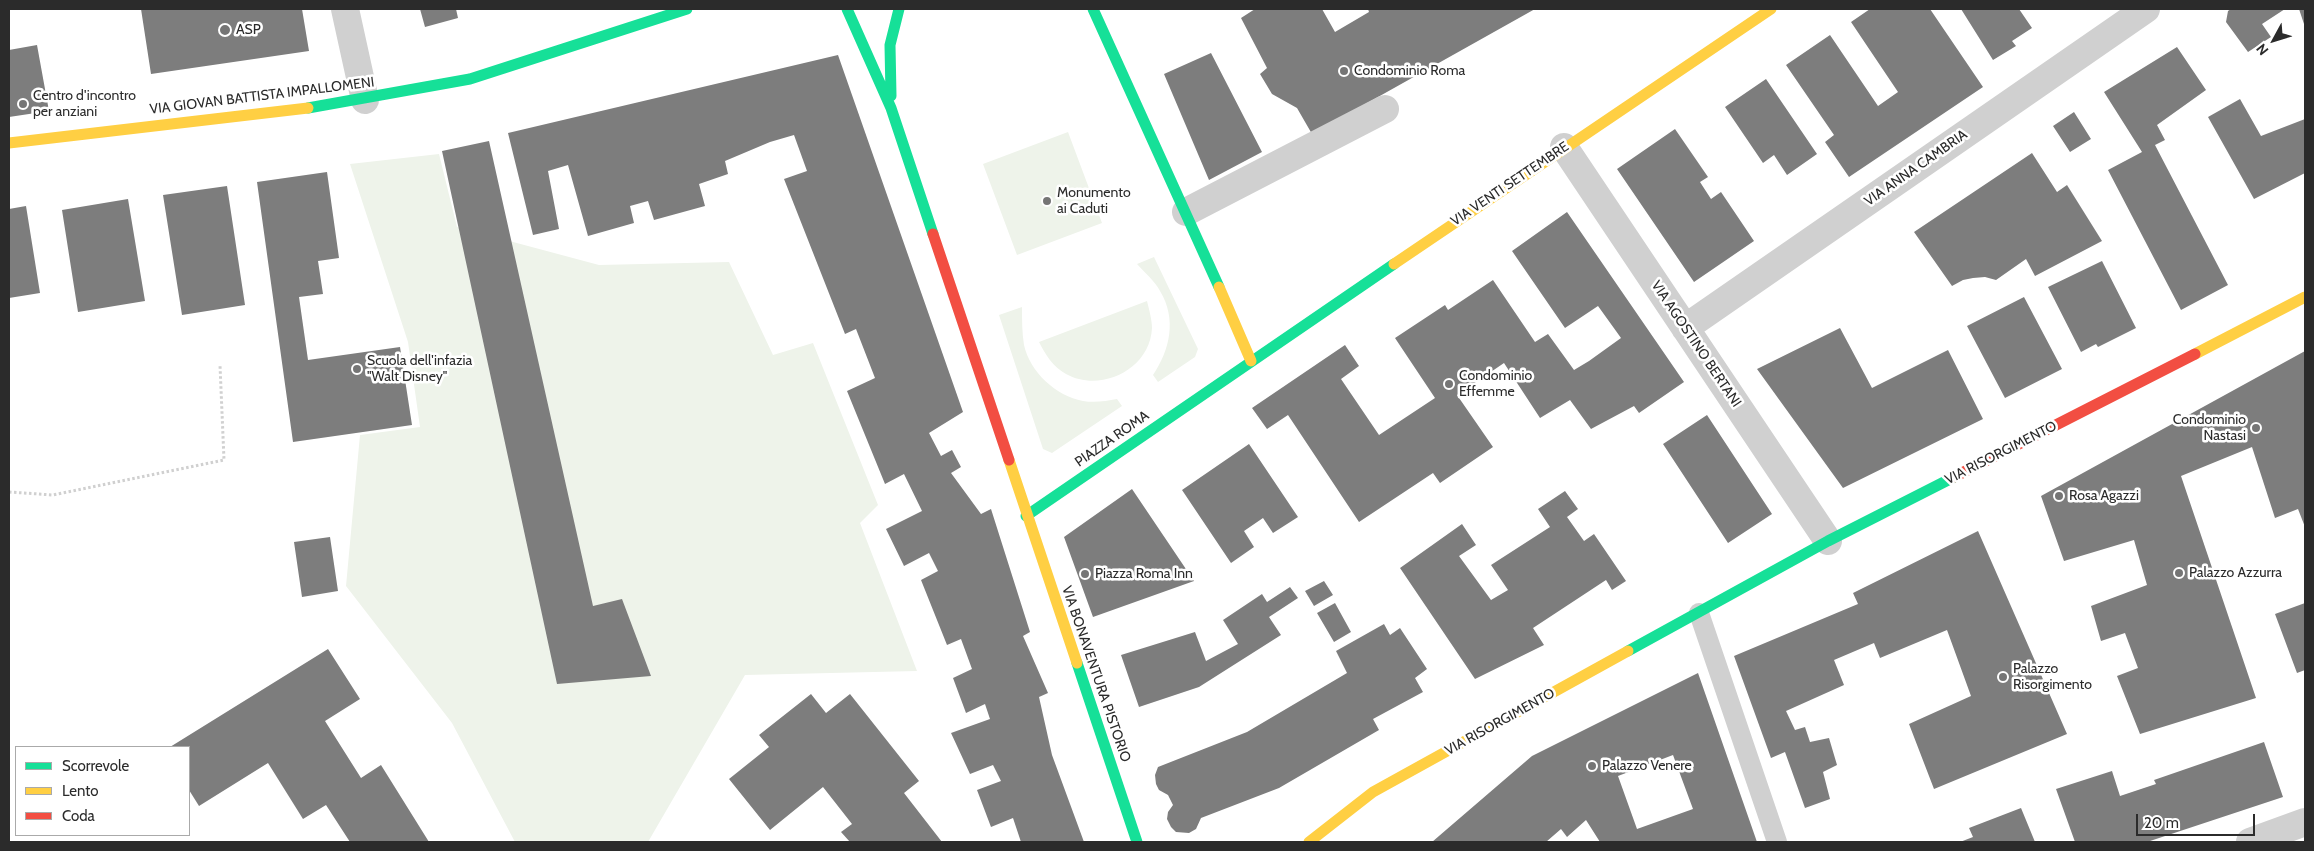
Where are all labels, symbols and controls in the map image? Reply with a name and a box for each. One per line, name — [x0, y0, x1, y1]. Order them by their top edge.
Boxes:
north arrow — [2249, 15, 2299, 65]
place label: ASP — [236, 22, 261, 38]
marker: ASP — [218, 23, 232, 37]
text: N — [2252, 40, 2272, 59]
place label: Condominio Roma — [1354, 63, 1465, 79]
marker: Condominio Roma — [1338, 65, 1350, 77]
street label: VIA GIOVAN BATTISTA IMPALLOMENI — [149, 74, 375, 118]
place label: Centro d'incontro per anziani — [33, 88, 136, 120]
marker: Centro d'incontro per anziani — [17, 98, 29, 110]
street label: VIA ANNA CAMBRIA — [1861, 126, 1971, 210]
street label: VIA VENTI SETTEMBRE — [1448, 138, 1572, 230]
place label: Monumento ai Caduti — [1057, 185, 1131, 218]
marker: Monumento ai Caduti — [1041, 195, 1053, 207]
street label: VIA AGOSTINO BERTANI — [1647, 278, 1745, 410]
place label: Scuola dell'infazia "Walt Disney" — [367, 353, 472, 386]
marker: Scuola dell'infazia "Walt Disney" — [351, 363, 363, 375]
place label: Condominio Effemme — [1459, 368, 1532, 401]
marker: Condominio Effemme — [1443, 378, 1455, 390]
street label: PIAZZA ROMA — [1072, 407, 1152, 471]
place label: Condominio Nastasi — [2173, 412, 2246, 444]
street label: VIA RISORGIMENTO — [1942, 418, 2060, 488]
marker: Condominio Nastasi — [2250, 422, 2262, 434]
place label: Rosa Agazzi — [2069, 488, 2139, 504]
marker: Rosa Agazzi — [2053, 490, 2065, 502]
place label: Palazzo Azzurra — [2189, 565, 2282, 581]
place label: Piazza Roma Inn — [1095, 566, 1193, 582]
marker: Palazzo Azzurra — [2173, 567, 2185, 579]
marker: Piazza Roma Inn — [1079, 568, 1091, 580]
street label: VIA BONAVENTURA PISTORIO — [1058, 584, 1134, 764]
place label: Palazzo Risorgimento — [2013, 661, 2092, 694]
marker: Palazzo Risorgimento — [1997, 671, 2009, 683]
street label: VIA RISORGIMENTO — [1442, 685, 1558, 759]
legend — [15, 746, 190, 836]
text: Scorrevole — [62, 757, 129, 775]
place label: Palazzo Venere — [1602, 758, 1692, 774]
marker: Palazzo Venere — [1586, 760, 1598, 772]
text: Lento — [62, 782, 99, 800]
scale bar — [2139, 804, 2258, 836]
text: Coda — [62, 807, 95, 825]
text: 20 m — [2144, 814, 2179, 832]

